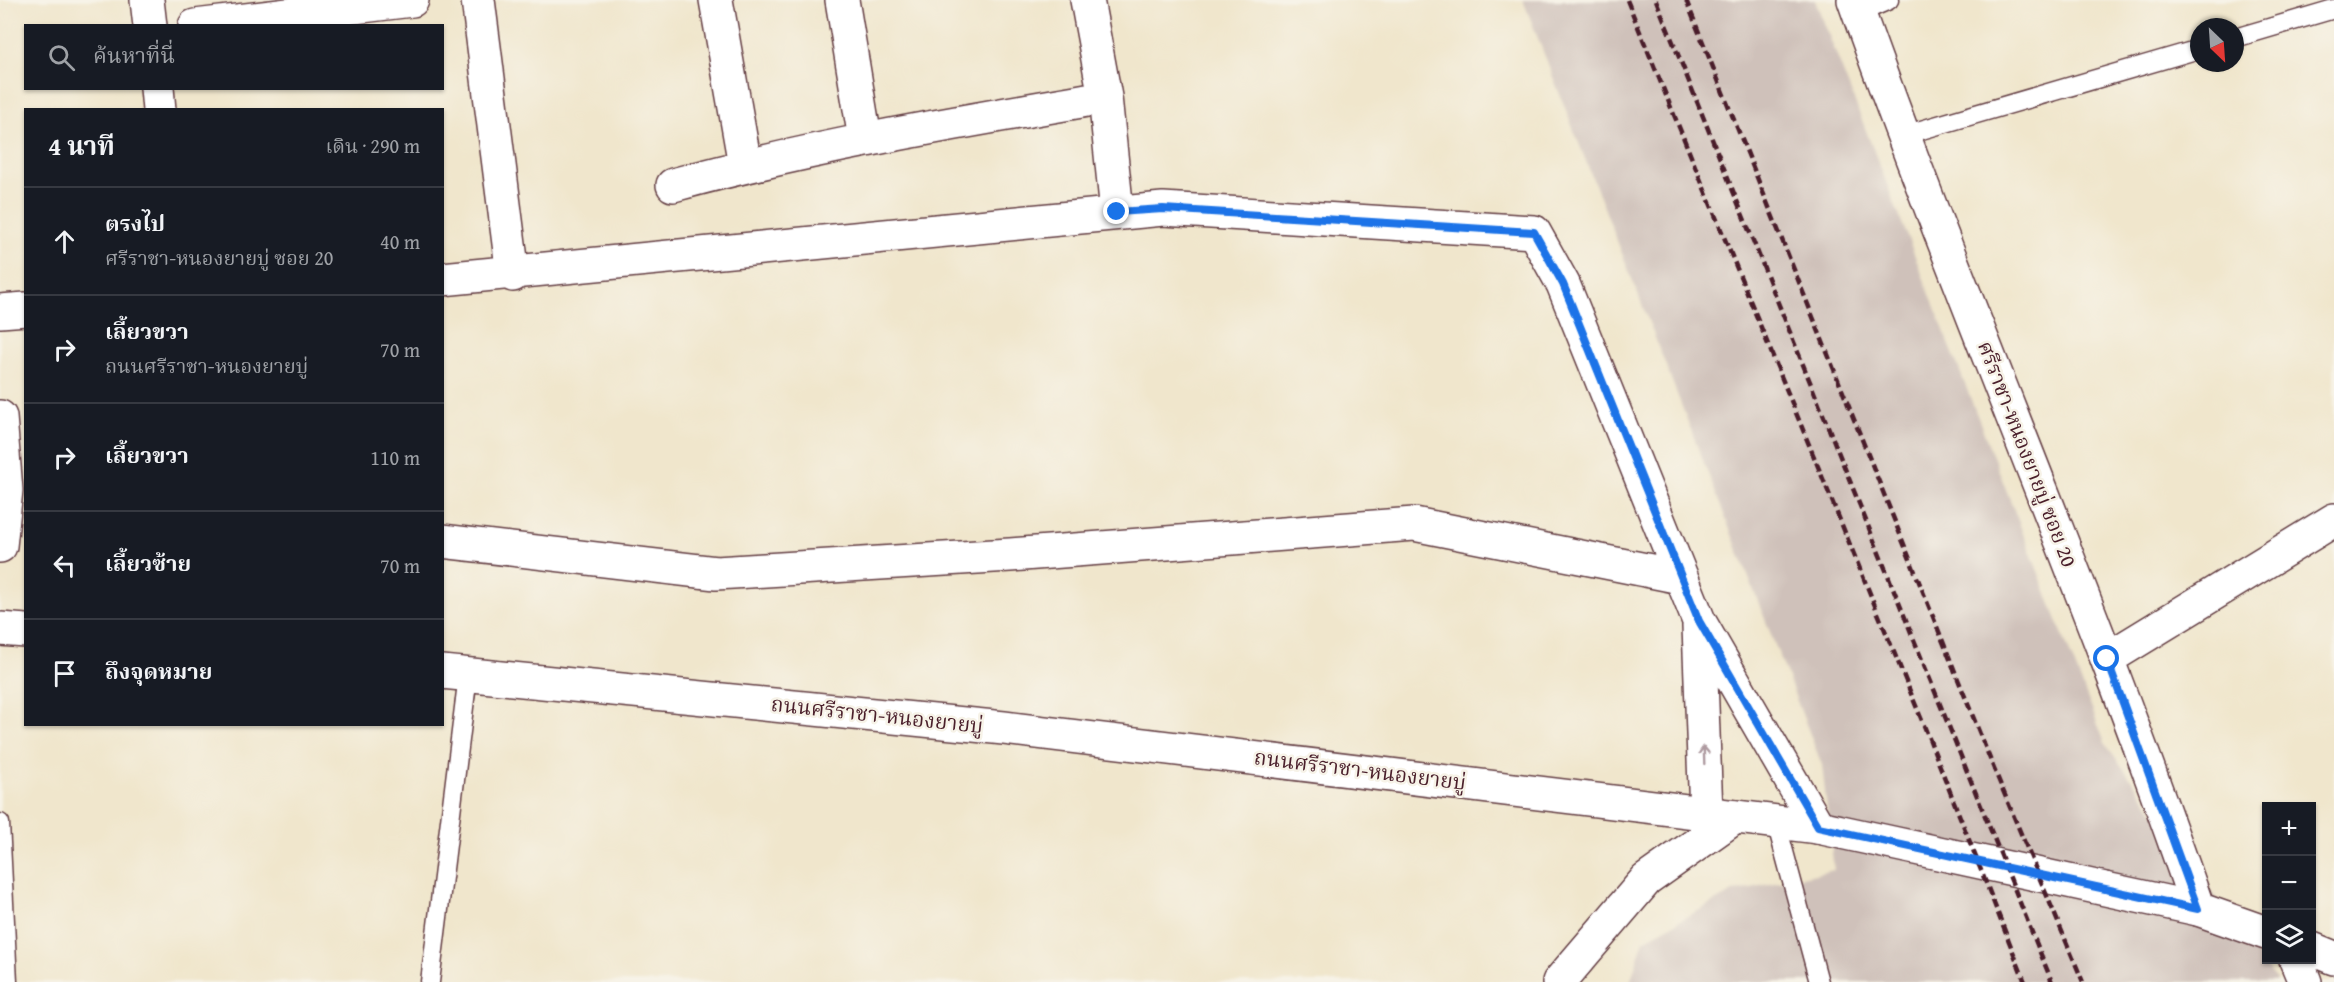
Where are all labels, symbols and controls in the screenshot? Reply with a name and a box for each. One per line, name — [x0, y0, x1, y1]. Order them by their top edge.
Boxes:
north arrow — [2190, 18, 2244, 72]
search box — [24, 24, 444, 90]
text: ค้นหาที่นี่ — [93, 39, 175, 71]
icon: search — [45, 41, 78, 74]
text: 4 นาที — [48, 126, 115, 165]
text: เดิน · 290 m — [325, 131, 420, 160]
route end — [1103, 198, 1129, 224]
text: ตรงไป — [105, 207, 165, 239]
icon: ahead — [48, 225, 81, 258]
text: 40 m — [380, 227, 420, 256]
text: ศรีราชา-หนองยายบู่ ซอย 20 — [105, 243, 333, 272]
text: เลี้ยวขวา — [105, 315, 189, 347]
icon: right — [48, 333, 81, 366]
text: 70 m — [380, 335, 420, 364]
street label: ศรีราชา-หนองยายบู่ ซอย 20 — [1970, 336, 2085, 571]
text: ถนนศรีราชา-หนองยายบู่ — [105, 351, 308, 380]
text: เลี้ยวขวา — [105, 439, 189, 471]
icon: right — [48, 441, 81, 474]
text: 110 m — [370, 443, 420, 472]
text: เลี้ยวซ้าย — [105, 547, 191, 579]
icon: left — [48, 549, 81, 582]
text: 70 m — [380, 551, 420, 580]
route start — [2093, 645, 2119, 671]
text: ถึงจุดหมาย — [105, 655, 212, 687]
icon: arrive — [48, 657, 81, 690]
street label: ถนนศรีราชา-หนองยายบู่ — [769, 688, 985, 741]
street label: ถนนศรีราชา-หนองยายบู่ — [1252, 741, 1468, 798]
one-way arrow — [1698, 745, 1709, 765]
map controls — [2262, 802, 2316, 964]
button: + — [2262, 802, 2316, 856]
button: − — [2262, 856, 2316, 910]
button: layers — [2262, 910, 2316, 964]

